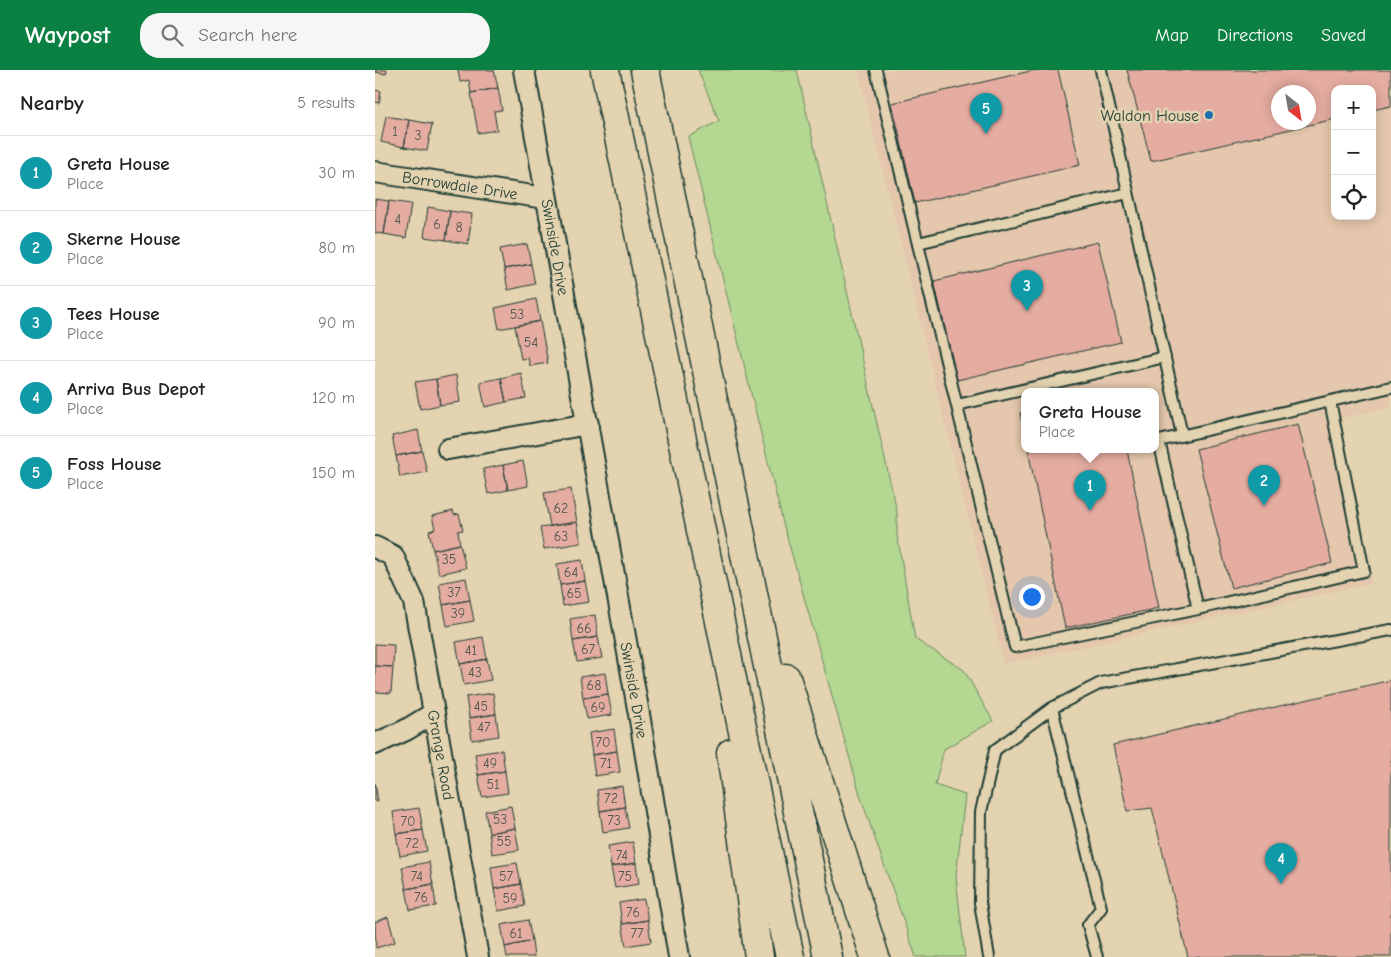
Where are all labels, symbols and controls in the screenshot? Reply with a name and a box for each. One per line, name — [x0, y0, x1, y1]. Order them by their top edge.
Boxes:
search box — [140, 13, 490, 58]
text: Waypost — [25, 21, 110, 49]
icon: search — [158, 21, 186, 49]
text: Search here — [198, 24, 297, 46]
text: Map — [1155, 25, 1189, 46]
text: Directions — [1217, 25, 1293, 46]
text: Saved — [1321, 25, 1366, 46]
north arrow — [1271, 85, 1316, 130]
map controls — [1331, 85, 1376, 220]
button: + — [1331, 85, 1376, 130]
text: Nearby — [20, 91, 84, 115]
pin: 5 — [970, 93, 1002, 134]
text: 5 results — [297, 94, 355, 112]
place label: Waldon House — [1100, 107, 1199, 125]
marker: Waldon House — [1203, 109, 1215, 121]
house number: 1 — [392, 123, 398, 140]
house number: 3 — [414, 127, 422, 144]
button: − — [1331, 130, 1376, 175]
text: Greta House — [67, 153, 170, 175]
text: 1 — [33, 164, 39, 182]
text: 30 m — [319, 164, 355, 182]
street label: Borrowdale Drive — [401, 168, 519, 204]
text: Place — [67, 175, 103, 193]
button: locate — [1331, 175, 1376, 220]
street label: Swinside Drive — [537, 198, 572, 297]
house number: 4 — [395, 211, 402, 228]
house number: 6 — [433, 216, 441, 233]
house number: 8 — [455, 219, 463, 236]
text: Skerne House — [67, 228, 180, 250]
text: 2 — [32, 239, 40, 257]
text: 80 m — [318, 239, 355, 257]
text: Place — [67, 250, 103, 268]
pin: 3 — [1011, 270, 1043, 311]
text: Tees House — [67, 303, 160, 325]
house number: 53 — [510, 306, 524, 323]
text: 3 — [32, 314, 40, 332]
text: 90 m — [318, 314, 355, 332]
text: Place — [67, 325, 103, 343]
house number: 54 — [524, 334, 538, 351]
text: Arriva Bus Depot — [67, 378, 205, 400]
popup — [1021, 388, 1159, 453]
text: 4 — [32, 389, 40, 407]
text: 120 m — [312, 389, 355, 407]
text: Place — [67, 400, 103, 418]
text: Greta House — [1039, 401, 1141, 423]
text: Place — [1039, 423, 1075, 441]
text: Foss House — [67, 453, 161, 475]
text: 5 — [32, 464, 40, 482]
text: 150 m — [312, 464, 355, 482]
pin: 2 — [1248, 465, 1280, 506]
pin: 1 — [1074, 470, 1106, 511]
text: Place — [67, 475, 103, 493]
house number: 62 — [554, 500, 568, 517]
house number: 63 — [554, 528, 568, 545]
house number: 35 — [442, 551, 456, 568]
house number: 64 — [564, 564, 578, 581]
house number: 37 — [447, 584, 461, 601]
your location — [1019, 584, 1045, 610]
house number: 65 — [566, 585, 582, 602]
house number: 39 — [451, 605, 465, 622]
house number: 66 — [576, 620, 592, 637]
house number: 67 — [581, 641, 595, 658]
street label: Swinside Drive — [616, 641, 651, 740]
house number: 41 — [465, 642, 477, 659]
house number: 43 — [468, 664, 482, 681]
house number: 68 — [587, 677, 601, 694]
house number: 45 — [474, 698, 488, 715]
house number: 69 — [590, 699, 606, 716]
street label: Grange Road — [424, 709, 458, 801]
house number: 47 — [477, 719, 491, 736]
house number: 70 — [595, 734, 611, 751]
house number: 49 — [483, 755, 497, 772]
house number: 71 — [600, 755, 612, 772]
house number: 51 — [486, 776, 500, 793]
house number: 72 — [604, 790, 618, 807]
house number: 53 — [493, 811, 507, 828]
house number: 73 — [607, 812, 621, 829]
house number: 70 — [400, 813, 416, 830]
house number: 55 — [496, 833, 512, 850]
house number: 72 — [405, 835, 419, 852]
pin: 4 — [1265, 843, 1297, 884]
house number: 74 — [616, 847, 628, 864]
house number: 74 — [411, 868, 423, 885]
house number: 57 — [499, 868, 513, 885]
house number: 75 — [618, 868, 632, 885]
house number: 76 — [414, 889, 428, 906]
house number: 59 — [502, 890, 518, 907]
house number: 76 — [626, 904, 640, 921]
house number: 61 — [509, 925, 523, 942]
house number: 77 — [630, 925, 644, 942]

